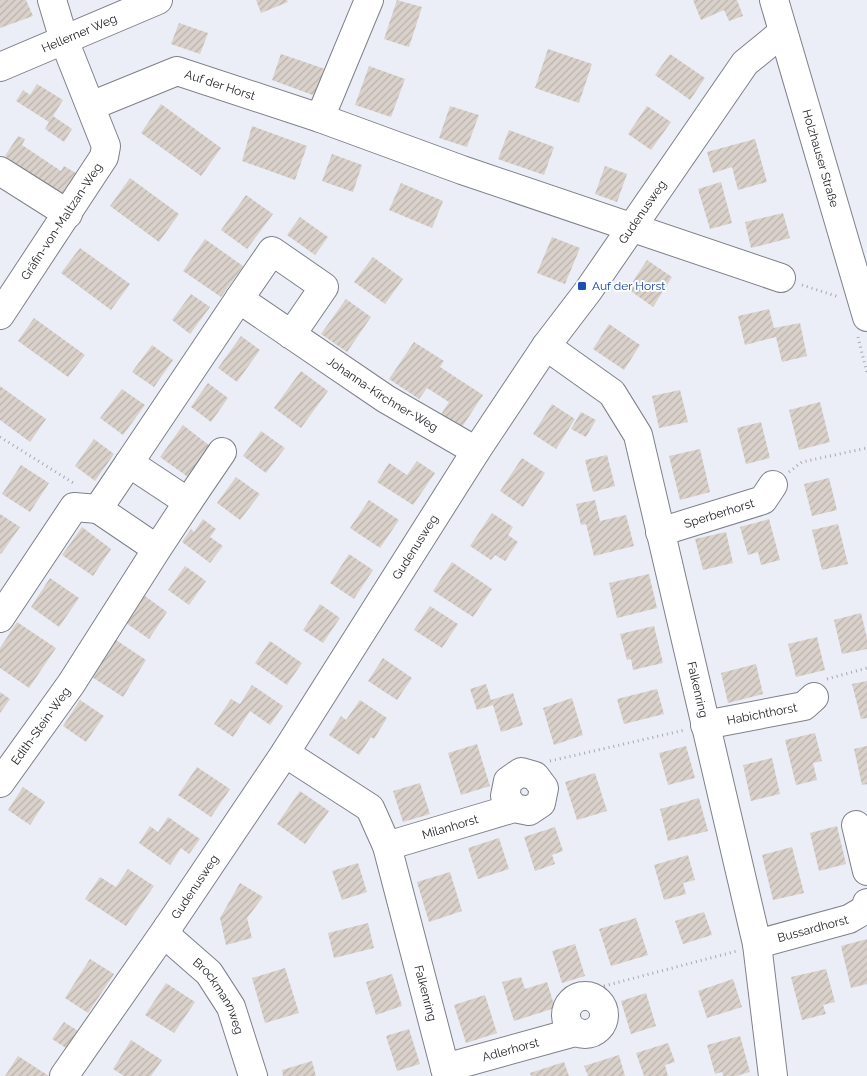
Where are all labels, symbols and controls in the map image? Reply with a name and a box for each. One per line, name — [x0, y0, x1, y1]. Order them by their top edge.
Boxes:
street label: Hellerner Weg — [39, 11, 119, 56]
street label: Auf der Horst — [183, 67, 257, 103]
street label: Holzhauser Straße — [799, 108, 841, 209]
street label: Gräfin-von-Maltzan-Weg — [18, 160, 105, 283]
street label: Gudenusweg — [616, 178, 669, 247]
place label: Auf der Horst — [592, 279, 665, 293]
marker: Auf der Horst — [576, 280, 588, 292]
street label: Johanna-Kirchner-Weg — [324, 354, 440, 434]
street label: Sperberhorst — [682, 496, 756, 531]
street label: Gudenusweg — [389, 512, 441, 582]
street label: Falkenring — [684, 660, 711, 719]
street label: Edith-Stein-Weg — [8, 685, 73, 768]
street label: Habichthorst — [726, 700, 798, 728]
street label: Milanhorst — [420, 812, 480, 842]
street label: Gudenusweg — [168, 852, 221, 922]
street label: Bussardhorst — [776, 912, 850, 945]
street label: Brockmannweg — [190, 955, 246, 1036]
street label: Falkenring — [411, 964, 439, 1023]
street label: Adlerhorst — [481, 1035, 540, 1064]

